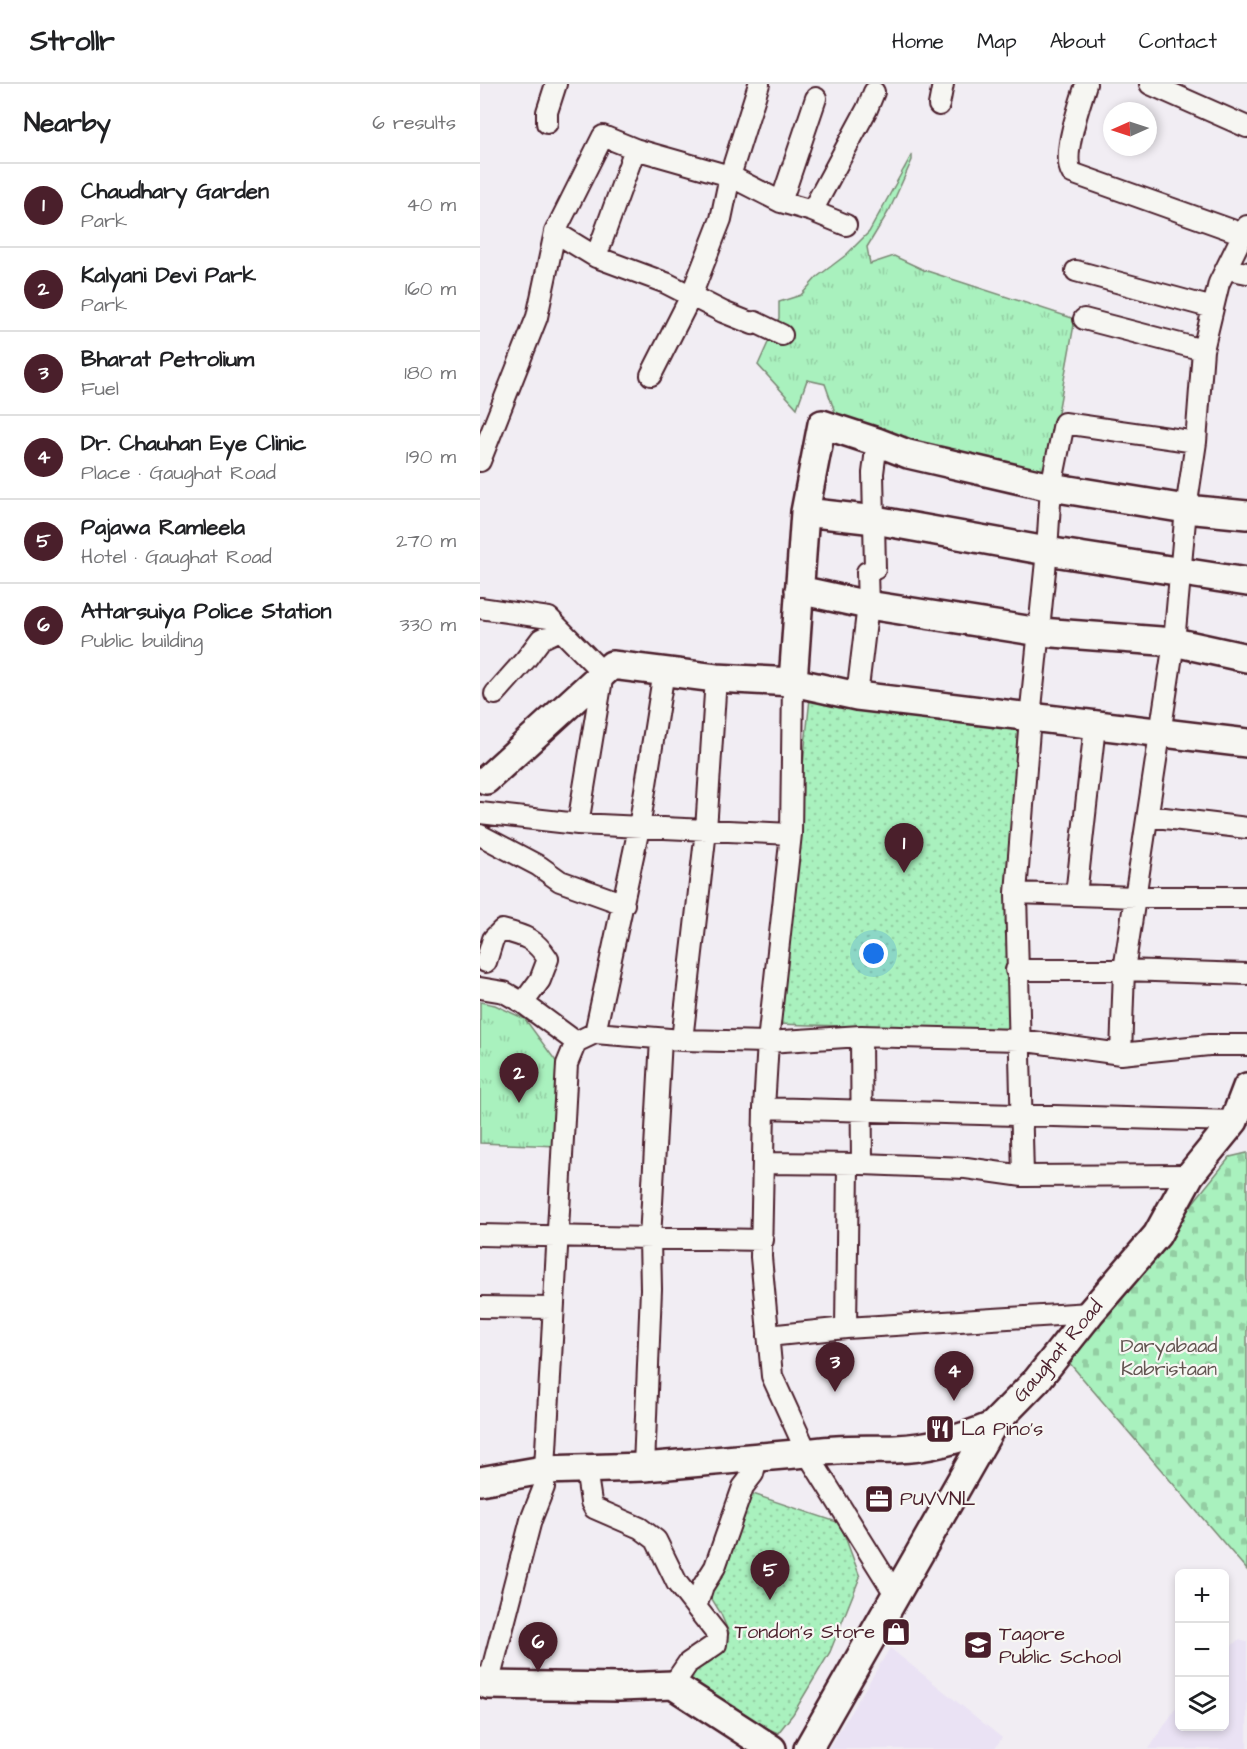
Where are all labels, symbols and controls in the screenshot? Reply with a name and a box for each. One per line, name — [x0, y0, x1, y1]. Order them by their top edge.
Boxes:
text: Strollr — [30, 22, 115, 61]
text: Home — [892, 27, 944, 56]
text: Map — [977, 27, 1017, 56]
text: About — [1050, 27, 1106, 56]
text: Contact — [1139, 27, 1217, 56]
north arrow — [1103, 102, 1157, 156]
text: Nearby — [24, 105, 111, 141]
text: 6 results — [372, 109, 456, 137]
text: Chaudhary Garden — [81, 176, 269, 207]
text: 1 — [42, 191, 45, 219]
text: 40 m — [406, 191, 456, 219]
text: Park — [81, 207, 127, 235]
text: Kalyani Devi Park — [81, 260, 256, 291]
text: 2 — [38, 275, 49, 303]
text: 160 m — [405, 275, 456, 303]
text: Park — [81, 291, 127, 319]
text: Bharat Petrolium — [81, 344, 254, 375]
text: 3 — [38, 359, 49, 387]
text: 180 m — [404, 359, 456, 387]
text: Fuel — [81, 375, 119, 403]
text: Dr. Chauhan Eye Clinic — [81, 428, 306, 459]
text: 4 — [37, 443, 50, 471]
text: 190 m — [406, 443, 456, 471]
text: Place · Gaughat Road — [81, 459, 276, 487]
text: Pajawa Ramleela — [81, 512, 245, 543]
text: 5 — [36, 527, 51, 555]
text: 270 m — [396, 527, 456, 555]
text: Hotel · Gaughat Road — [81, 543, 272, 571]
text: Attarsuiya Police Station — [81, 596, 332, 627]
text: 6 — [37, 611, 50, 639]
text: 330 m — [399, 611, 456, 639]
text: Public building — [81, 627, 203, 655]
pin: 1 — [884, 824, 924, 873]
your location — [859, 939, 888, 968]
pin: 2 — [500, 1054, 538, 1103]
street label: Gaughat Road — [1007, 1294, 1110, 1409]
park label: Daryabaad Kabristaan — [1120, 1332, 1218, 1383]
pin: 3 — [816, 1342, 854, 1392]
pin: 4 — [934, 1352, 974, 1401]
restaurant icon: La Pino's — [924, 1413, 956, 1445]
place label: La Pino's — [961, 1415, 1043, 1443]
office icon: PUVVNL — [863, 1483, 895, 1515]
place label: PUVVNL — [900, 1485, 976, 1513]
pin: 5 — [750, 1550, 790, 1600]
map controls — [1175, 1569, 1229, 1731]
button: + — [1175, 1569, 1229, 1623]
shop icon: Tondon's Store — [880, 1616, 912, 1648]
place label: Tondon's Store — [734, 1618, 875, 1646]
place label: Tagore Public School — [999, 1620, 1121, 1671]
pin: 6 — [518, 1622, 558, 1672]
button: − — [1175, 1623, 1229, 1677]
school or university icon: Tagore Public School — [962, 1629, 994, 1661]
button: layers — [1175, 1677, 1229, 1731]

